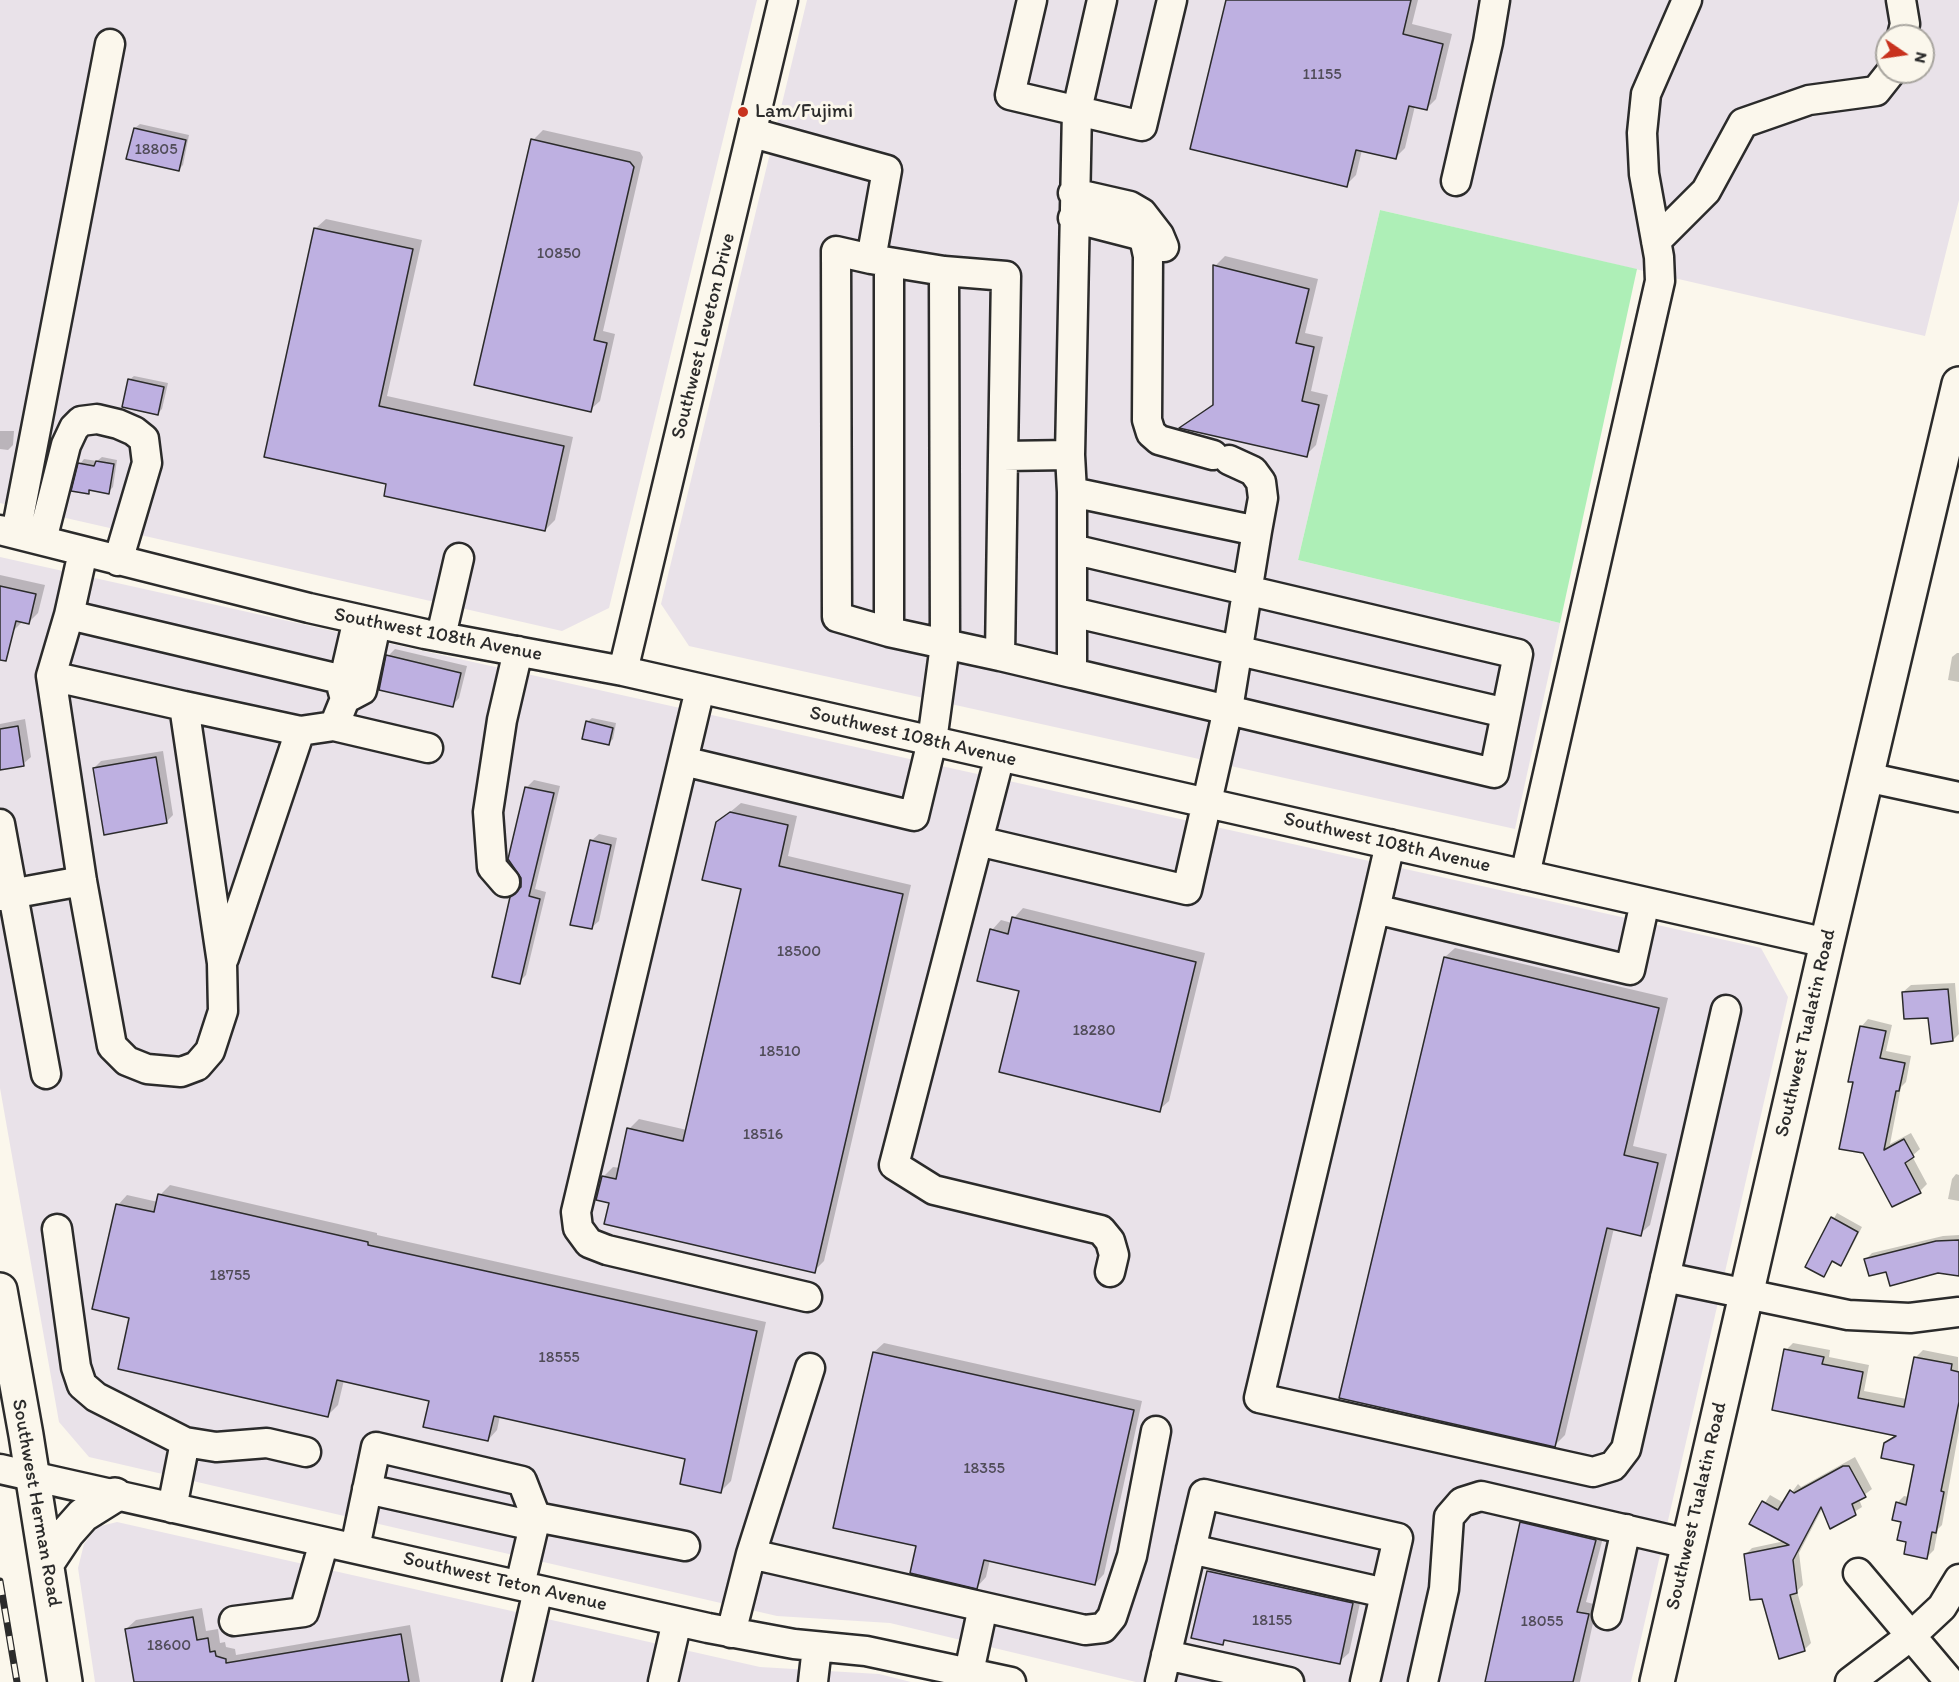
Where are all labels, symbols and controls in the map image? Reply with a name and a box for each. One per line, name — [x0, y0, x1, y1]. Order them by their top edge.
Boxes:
north arrow — [1875, 24, 1935, 84]
text: N — [1911, 50, 1932, 65]
house number: 11155 — [1302, 65, 1342, 85]
place label: Lam/Fujimi — [755, 100, 853, 124]
marker: Lam/Fujimi — [736, 105, 750, 119]
house number: 18805 — [134, 140, 178, 160]
street label: Southwest Leveton Drive — [667, 231, 741, 441]
house number: 10850 — [537, 244, 581, 264]
street label: Southwest 108th Avenue — [332, 603, 544, 667]
street label: Southwest 108th Avenue — [807, 702, 1019, 772]
street label: Southwest 108th Avenue — [1281, 808, 1493, 878]
street label: Southwest Tualatin Road — [1770, 927, 1842, 1139]
house number: 18500 — [777, 942, 821, 962]
house number: 18280 — [1072, 1021, 1116, 1041]
house number: 18510 — [759, 1042, 801, 1062]
house number: 18516 — [743, 1125, 783, 1145]
house number: 18755 — [210, 1266, 250, 1286]
house number: 18555 — [538, 1348, 580, 1368]
street label: Southwest Herman Road — [6, 1397, 66, 1609]
street label: Southwest Tualatin Road — [1661, 1400, 1733, 1612]
house number: 18355 — [963, 1459, 1005, 1479]
street label: Southwest Teton Avenue — [401, 1547, 609, 1617]
house number: 18155 — [1252, 1611, 1292, 1631]
house number: 18055 — [1521, 1612, 1563, 1632]
house number: 18600 — [147, 1636, 191, 1656]

